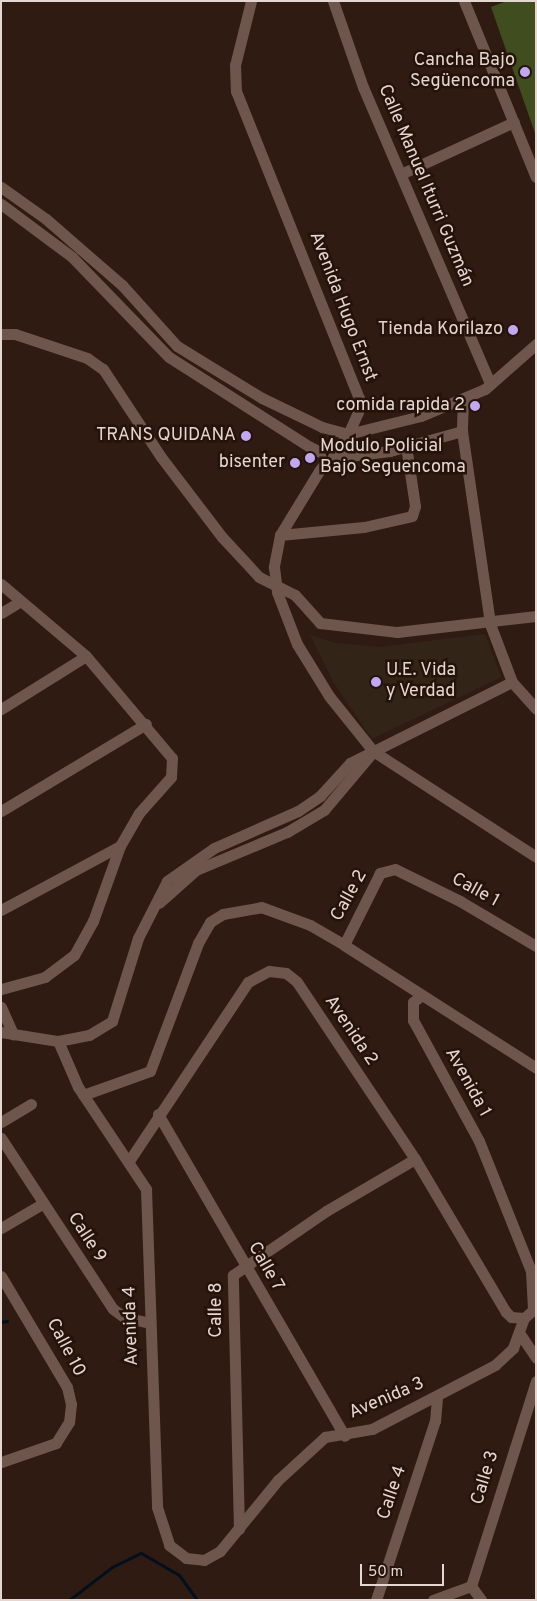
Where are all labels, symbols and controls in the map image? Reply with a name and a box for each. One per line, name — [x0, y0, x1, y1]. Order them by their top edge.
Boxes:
place label: Cancha Bajo Següencoma — [410, 51, 515, 94]
marker: Cancha Bajo Següencoma — [519, 66, 531, 78]
street label: Calle Manuel Iturri Guzmán — [373, 82, 477, 290]
street label: Avenida Hugo Ernst — [303, 229, 381, 385]
place label: Tienda Korilazo — [378, 319, 503, 341]
marker: Tienda Korilazo — [507, 324, 519, 336]
place label: comida rapida 2 — [336, 395, 465, 417]
marker: comida rapida 2 — [469, 400, 481, 412]
place label: TRANS QUIDANA — [96, 425, 236, 447]
marker: TRANS QUIDANA — [240, 430, 252, 442]
place label: Modulo Policial Bajo Seguencoma — [320, 437, 466, 479]
place label: bisenter — [219, 452, 285, 474]
marker: Modulo Policial Bajo Seguencoma — [304, 452, 316, 464]
marker: bisenter — [289, 457, 301, 469]
place label: U.E. Vida y Verdad — [386, 661, 457, 704]
marker: U.E. Vida y Verdad — [370, 676, 382, 688]
street label: Calle 2 — [327, 867, 373, 925]
street label: Calle 1 — [447, 869, 503, 913]
street label: Avenida 2 — [319, 992, 381, 1070]
street label: Avenida 1 — [439, 1045, 495, 1121]
street label: Calle 9 — [62, 1209, 110, 1267]
street label: Calle 7 — [242, 1238, 288, 1296]
street label: Calle 8 — [206, 1282, 228, 1338]
street label: Avenida 4 — [120, 1286, 144, 1366]
street label: Calle 10 — [41, 1315, 89, 1381]
street label: Avenida 3 — [346, 1373, 428, 1425]
street label: Calle 3 — [468, 1448, 504, 1508]
street label: Calle 4 — [374, 1463, 412, 1523]
scale bar — [362, 1554, 446, 1586]
text: 50 m — [368, 1563, 403, 1582]

